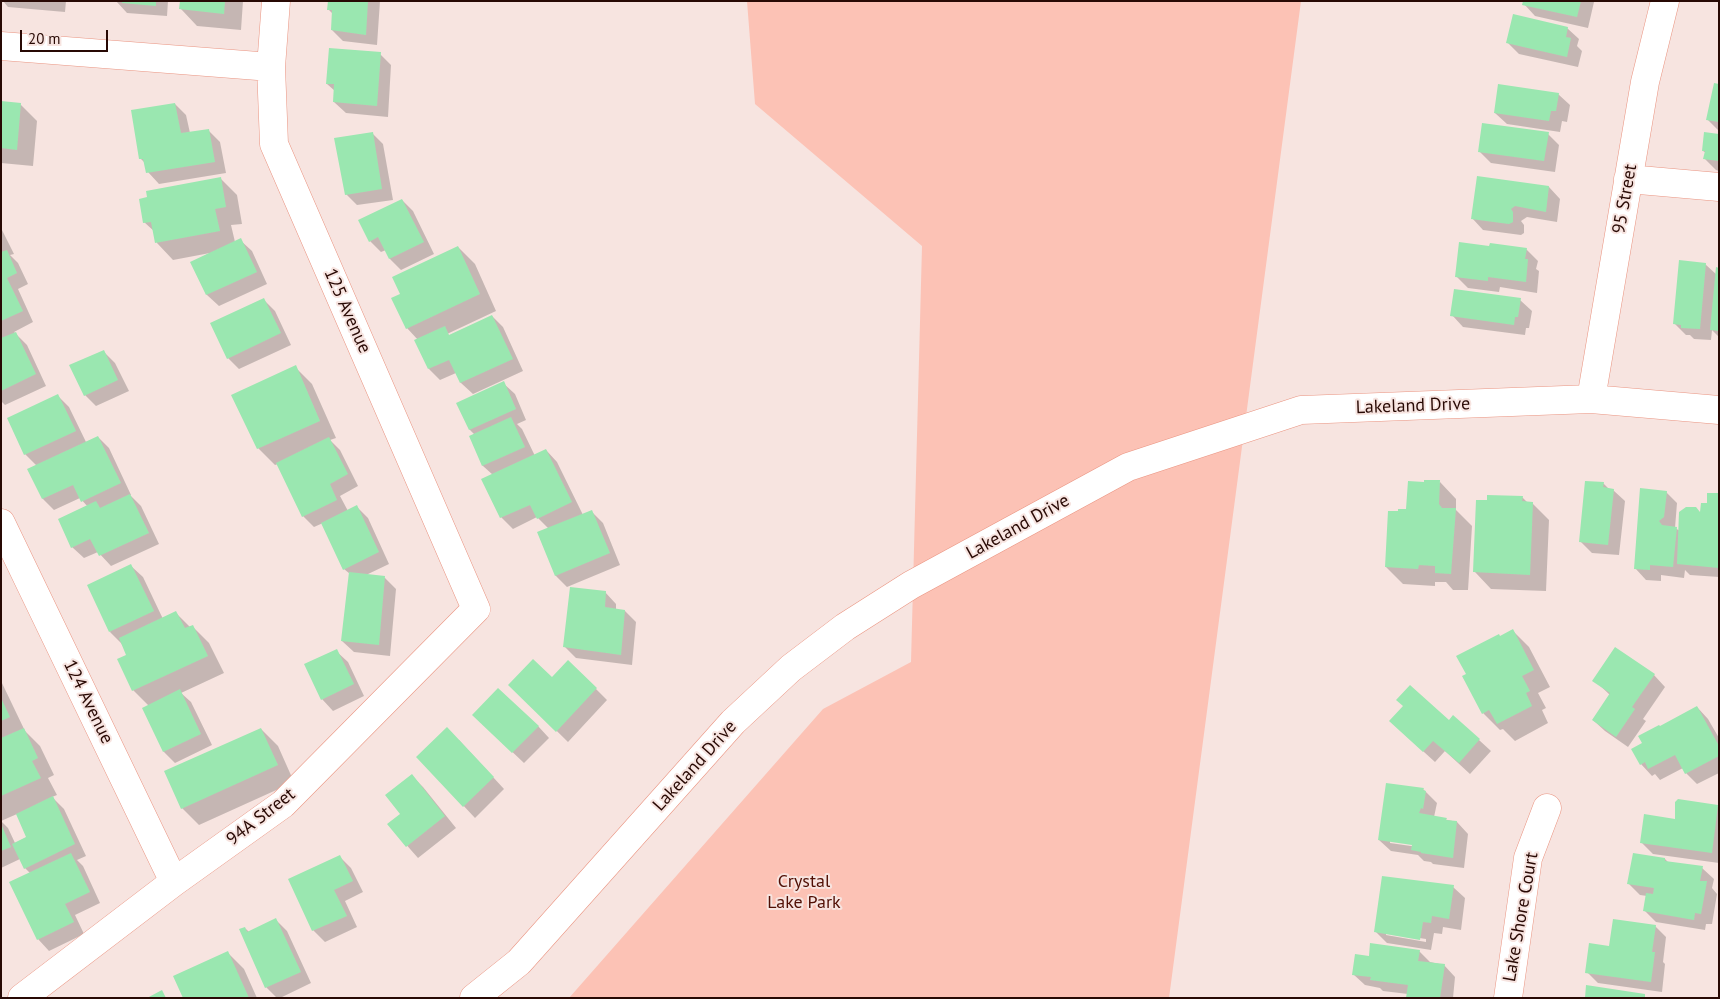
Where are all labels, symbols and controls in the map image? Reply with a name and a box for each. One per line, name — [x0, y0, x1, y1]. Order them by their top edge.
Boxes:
scale bar — [22, 20, 110, 52]
text: 20 m — [28, 29, 61, 48]
street label: 95 Street — [1608, 162, 1642, 236]
street label: 125 Avenue — [319, 265, 375, 357]
street label: Lakeland Drive — [1356, 393, 1470, 419]
street label: Lakeland Drive — [963, 490, 1073, 564]
street label: 124 Avenue — [58, 657, 118, 747]
street label: Lakeland Drive — [649, 716, 741, 816]
street label: 94A Street — [222, 784, 300, 850]
street label: Lake Shore Court — [1499, 851, 1543, 983]
park label: Crystal Lake Park — [767, 871, 841, 914]

